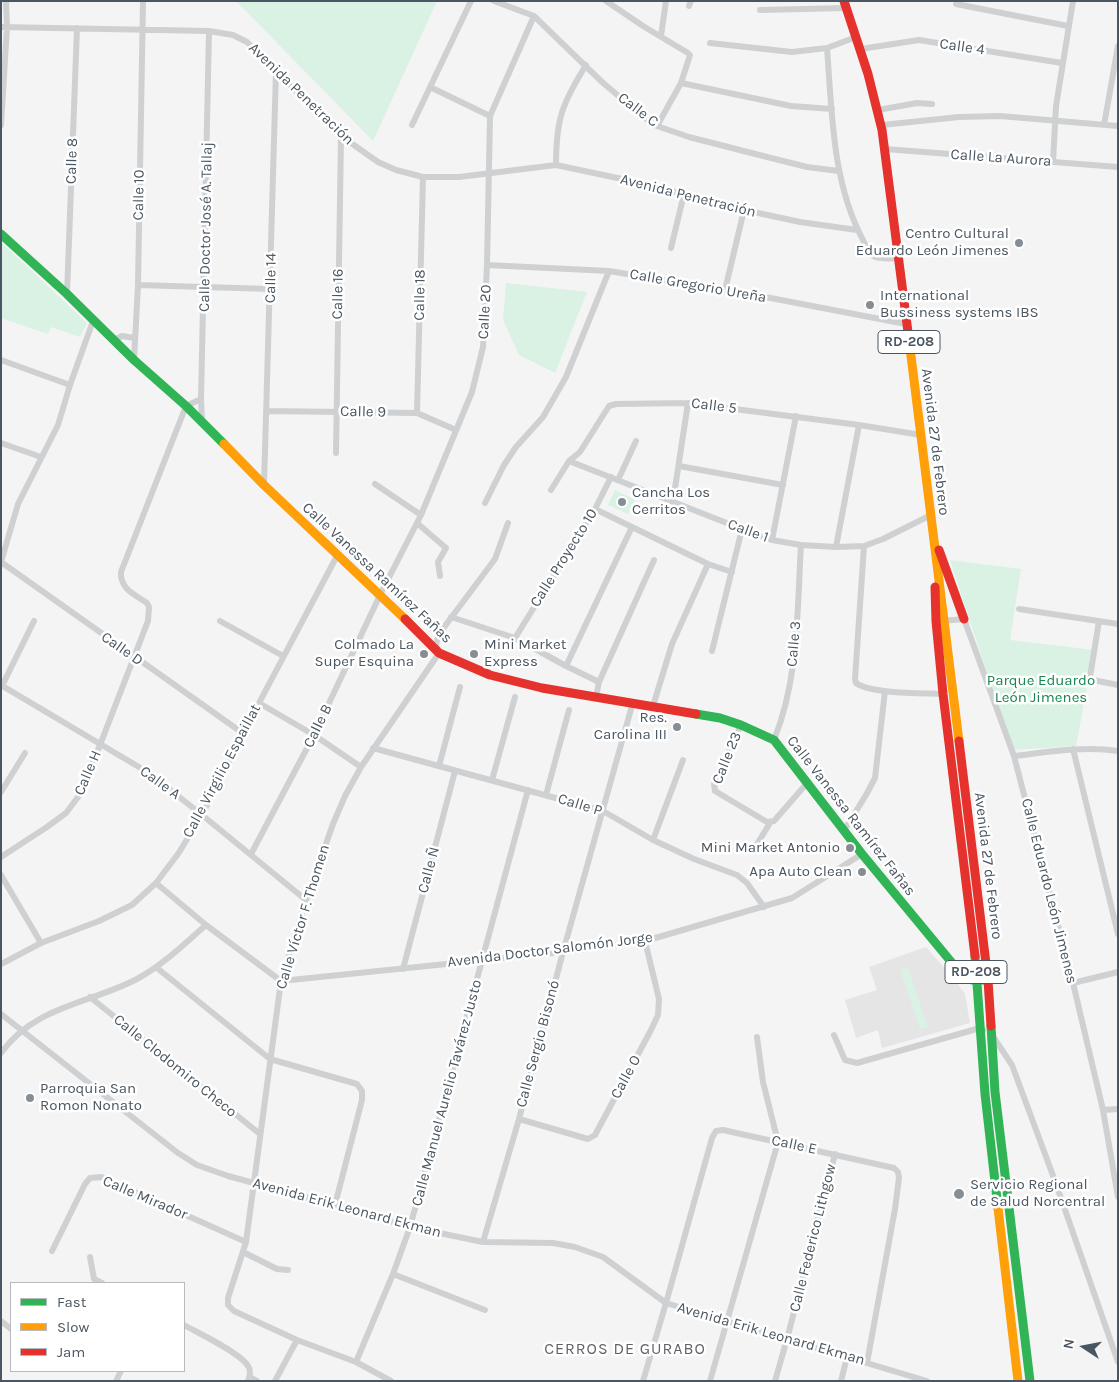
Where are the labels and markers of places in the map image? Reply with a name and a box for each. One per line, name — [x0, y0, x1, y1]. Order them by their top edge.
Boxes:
place label: Centro Cultural Eduardo León Jimenes — [856, 225, 1009, 260]
marker: Centro Cultural Eduardo León Jimenes — [1013, 237, 1025, 249]
place label: International Bussiness systems IBS — [880, 287, 1039, 322]
marker: International Bussiness systems IBS — [864, 299, 876, 311]
place label: Cancha Los Cerritos — [632, 484, 710, 519]
marker: Cancha Los Cerritos — [616, 496, 628, 508]
place label: Colmado La Super Esquina — [314, 636, 414, 671]
place label: Mini Market Express — [484, 636, 566, 671]
marker: Colmado La Super Esquina — [418, 648, 430, 660]
marker: Mini Market Express — [468, 648, 480, 660]
place label: Res. Carolina III — [594, 709, 667, 744]
marker: Res. Carolina III — [671, 721, 683, 733]
place label: Mini Market Antonio — [701, 839, 840, 857]
marker: Mini Market Antonio — [844, 842, 856, 854]
place label: Apa Auto Clean — [749, 863, 852, 881]
marker: Apa Auto Clean — [856, 866, 868, 878]
place label: Parroquia San Romon Nonato — [40, 1080, 142, 1115]
marker: Parroquia San Romon Nonato — [24, 1092, 36, 1104]
place label: Servicio Regional de Salud Norcentral — [970, 1176, 1105, 1211]
marker: Servicio Regional de Salud Norcentral — [952, 1187, 966, 1201]

